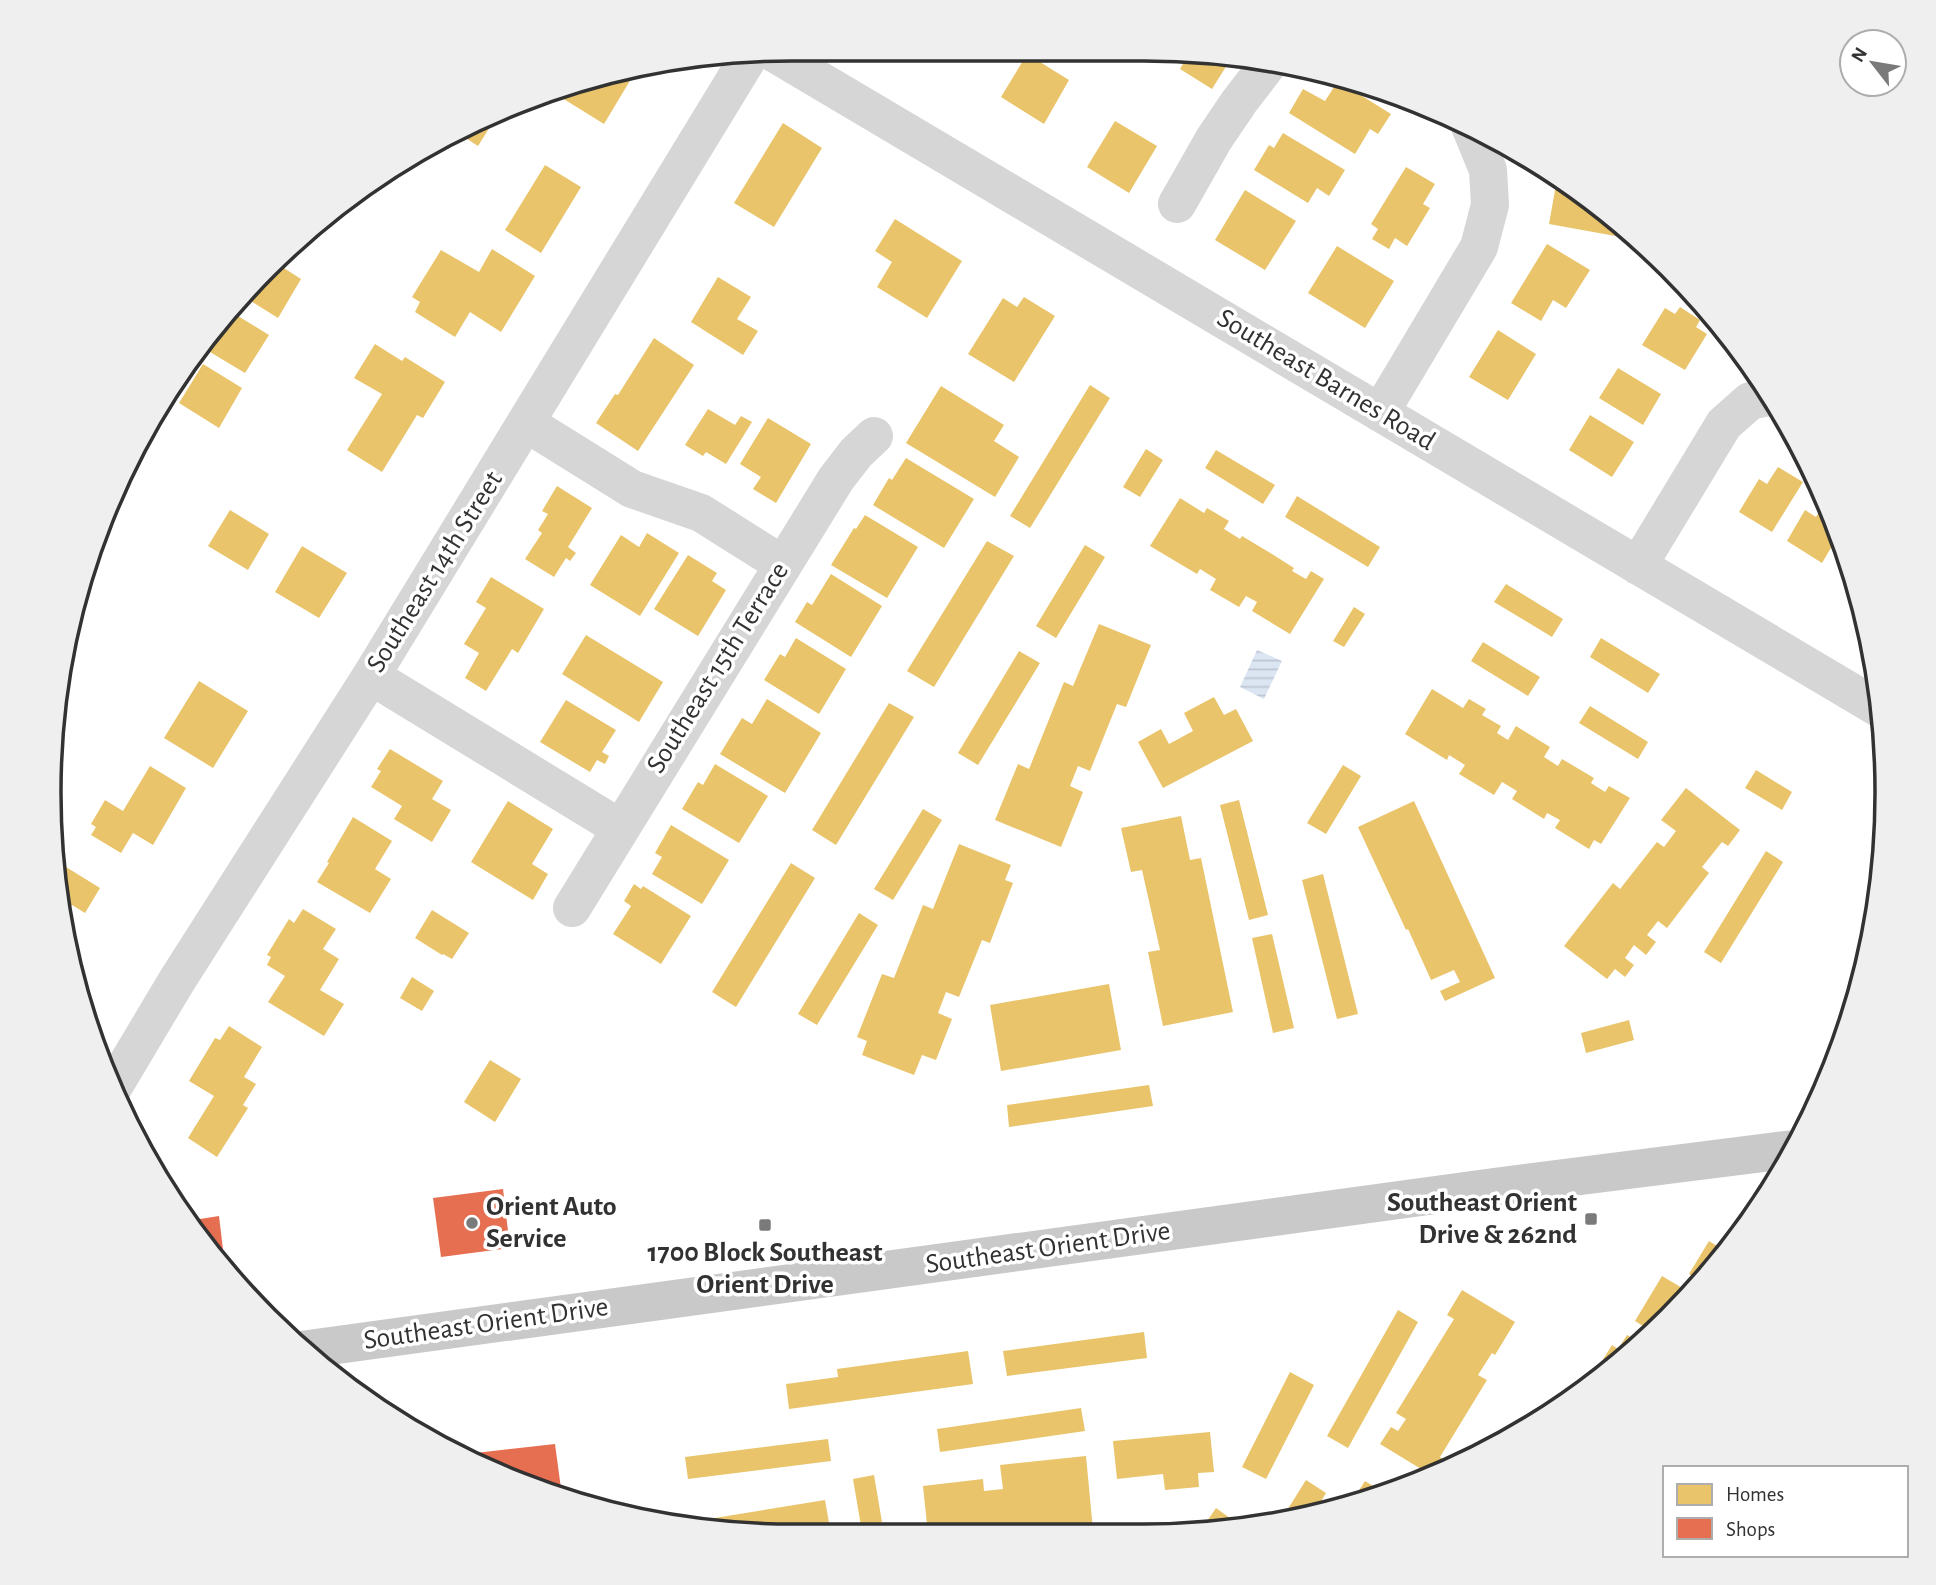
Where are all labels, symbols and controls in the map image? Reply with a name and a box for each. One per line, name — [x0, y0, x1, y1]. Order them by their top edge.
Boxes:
north arrow — [1838, 28, 1908, 98]
text: N — [1848, 44, 1871, 66]
street label: Southeast Barnes Road — [1212, 304, 1440, 456]
street label: Southeast 14th Street — [362, 467, 508, 677]
street label: Southeast 15th Terrace — [642, 558, 794, 778]
place label: Southeast Orient Drive & 262nd — [1387, 1189, 1578, 1249]
place label: Orient Auto Service — [486, 1193, 617, 1253]
marker: Southeast Orient Drive & 262nd — [1583, 1211, 1599, 1227]
marker: Orient Auto Service — [464, 1215, 480, 1231]
marker: 1700 Block Southeast Orient Drive — [757, 1217, 773, 1233]
street label: Southeast Orient Drive — [924, 1217, 1172, 1279]
place label: 1700 Block Southeast Orient Drive — [648, 1239, 883, 1299]
street label: Southeast Orient Drive — [362, 1293, 610, 1355]
legend — [1663, 1466, 1908, 1557]
text: Homes — [1726, 1484, 1784, 1505]
text: Shops — [1726, 1519, 1775, 1540]

